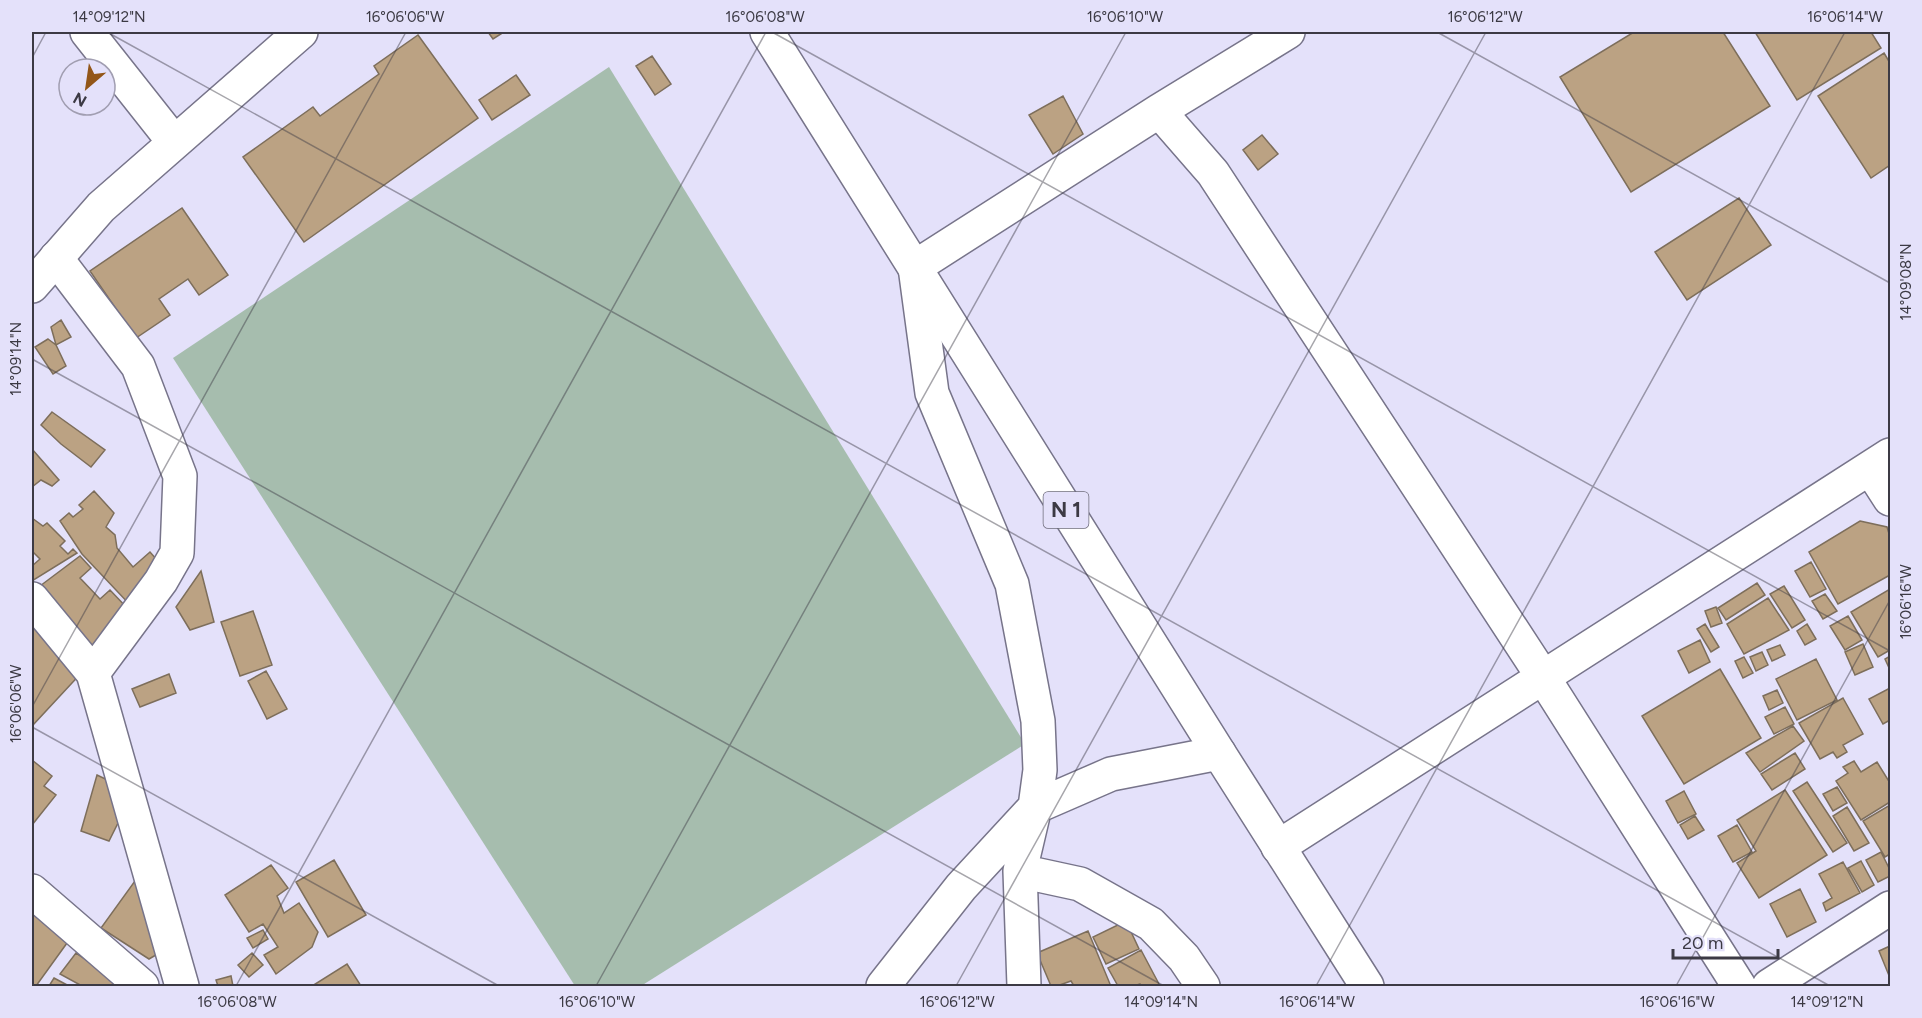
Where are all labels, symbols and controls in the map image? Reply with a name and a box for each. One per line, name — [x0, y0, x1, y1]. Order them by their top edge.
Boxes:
text: 14°09'12"N — [72, 8, 146, 26]
text: 16°06'06"W — [366, 8, 445, 26]
text: 16°06'08"W — [725, 8, 805, 26]
text: 16°06'10"W — [1087, 8, 1164, 26]
text: 16°06'12"W — [1447, 8, 1523, 26]
text: 16°06'14"W — [1807, 8, 1884, 26]
north arrow — [57, 57, 117, 117]
text: N — [70, 88, 90, 111]
text: 14°09'08"N — [1897, 243, 1915, 321]
text: 14°09'14"N — [7, 322, 25, 396]
road number: N 1 — [1044, 492, 1088, 528]
text: 16°06'16"W — [1897, 564, 1915, 640]
text: 16°06'06"W — [7, 664, 25, 743]
scale bar — [1673, 922, 1778, 960]
text: 20 m — [1682, 932, 1723, 954]
text: 16°06'08"W — [197, 993, 277, 1011]
text: 16°06'10"W — [559, 993, 636, 1011]
text: 16°06'12"W — [919, 993, 995, 1011]
text: 14°09'14"N — [1124, 993, 1198, 1011]
text: 16°06'14"W — [1279, 993, 1356, 1011]
text: 16°06'16"W — [1639, 993, 1715, 1011]
text: 14°09'12"N — [1790, 993, 1864, 1011]

